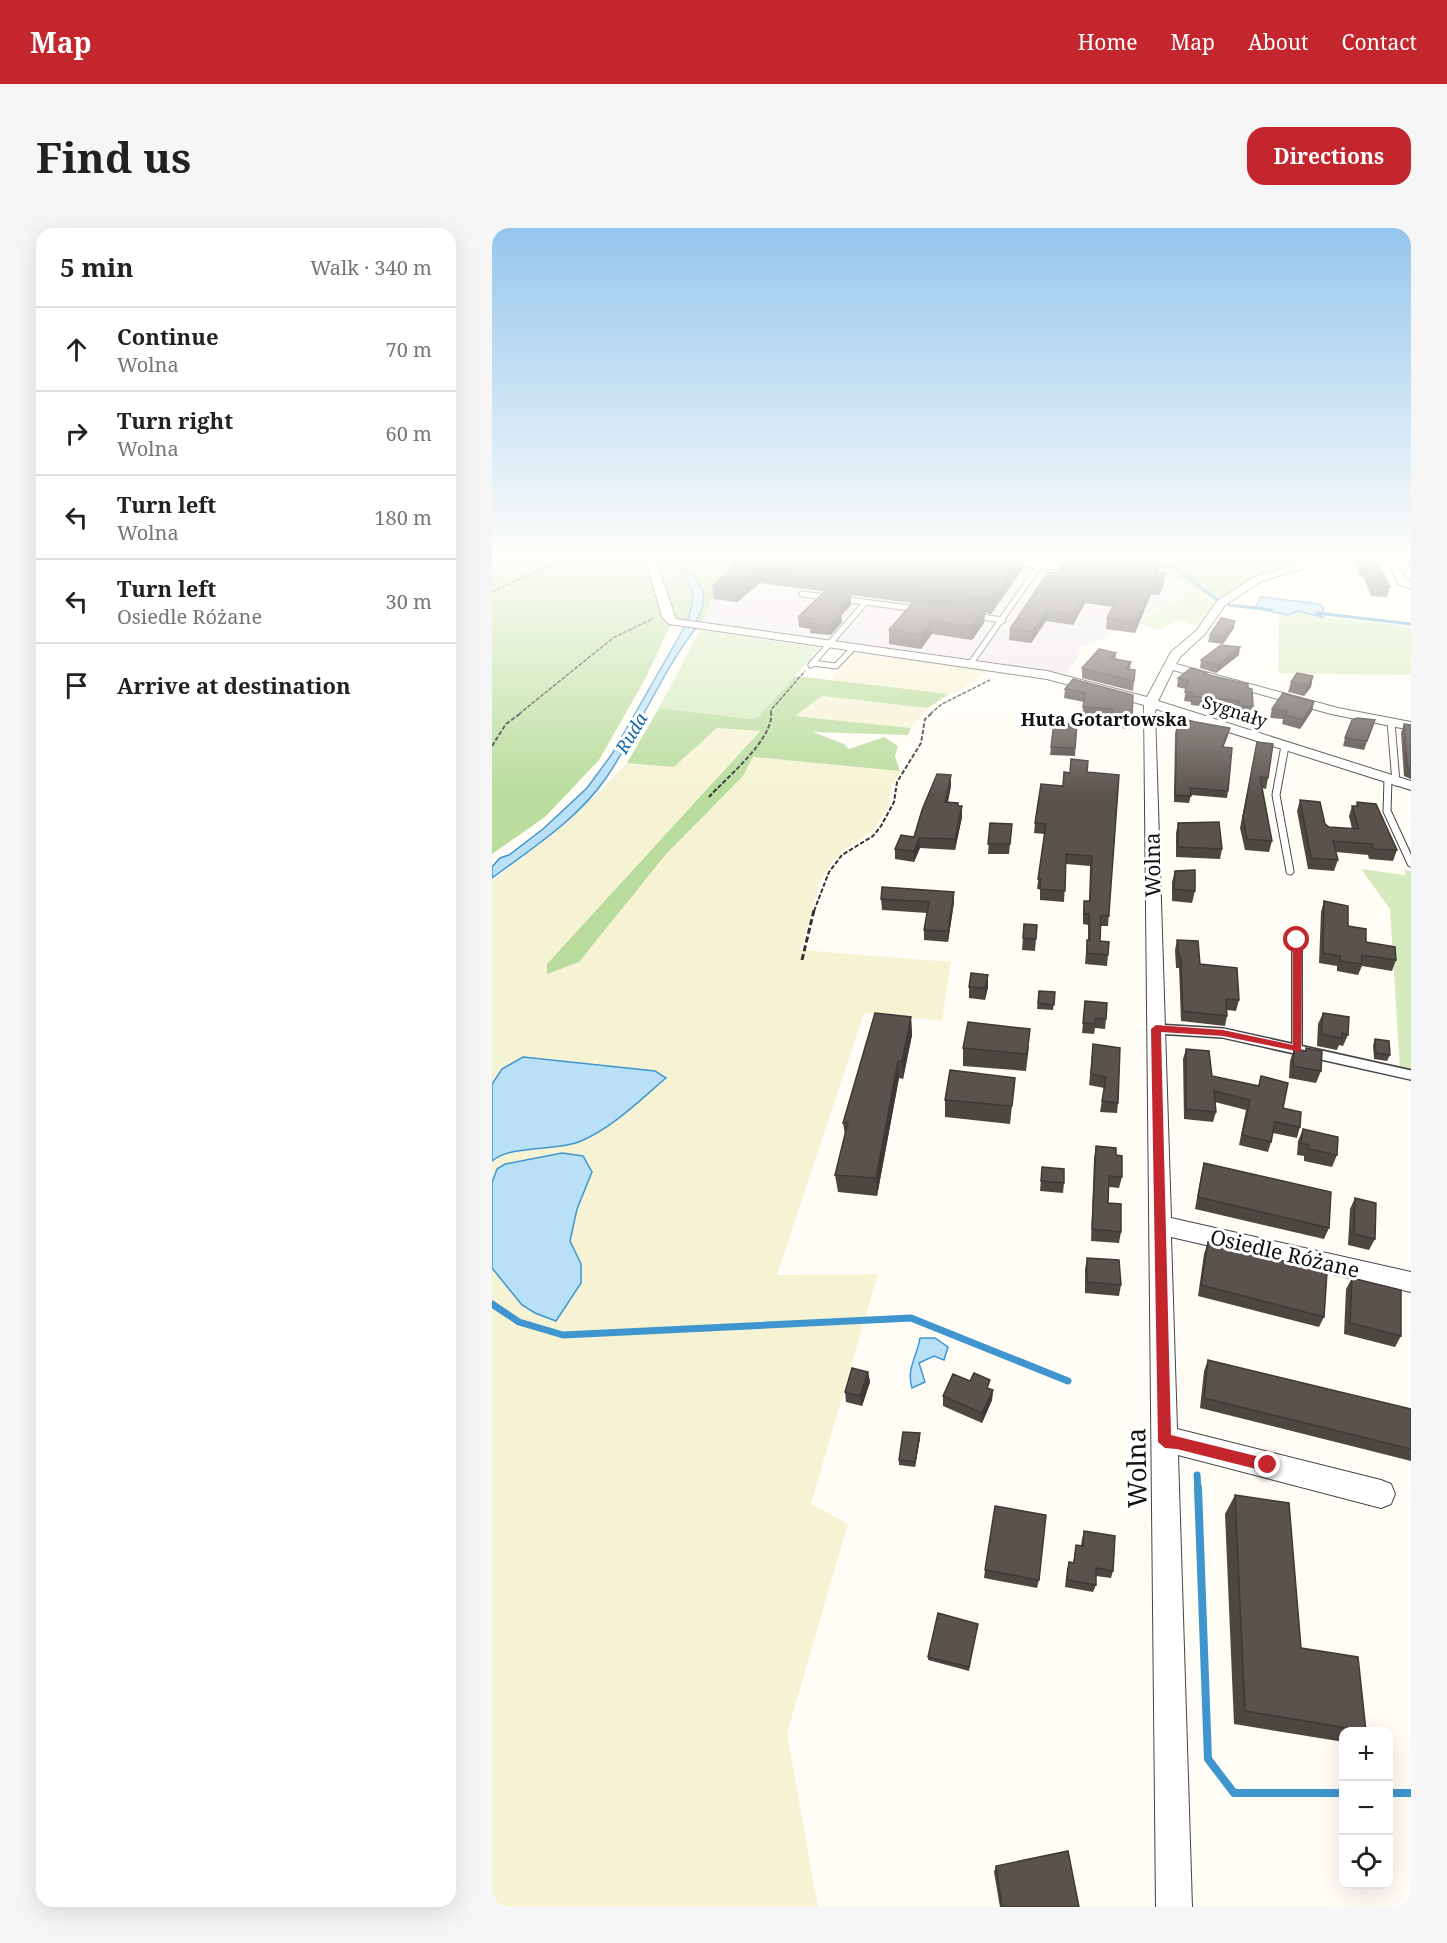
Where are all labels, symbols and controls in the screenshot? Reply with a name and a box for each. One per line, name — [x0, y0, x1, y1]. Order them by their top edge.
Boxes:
text: Map — [30, 23, 92, 61]
text: Home — [1078, 28, 1138, 56]
text: Map — [1171, 28, 1215, 56]
text: About — [1248, 28, 1309, 56]
text: Contact — [1342, 28, 1417, 56]
button: Directions — [1247, 127, 1411, 185]
text: Find us — [36, 128, 191, 185]
text: 5 min — [60, 249, 134, 285]
text: Walk · 340 m — [310, 254, 432, 281]
text: Continue — [117, 321, 219, 351]
icon: ahead — [60, 333, 93, 366]
text: 70 m — [386, 336, 432, 363]
text: Wolna — [117, 351, 179, 378]
text: Turn right — [117, 405, 233, 435]
icon: right — [60, 417, 93, 450]
text: 60 m — [386, 420, 432, 447]
text: Wolna — [117, 435, 179, 462]
text: Turn left — [117, 489, 216, 519]
icon: left — [60, 501, 93, 534]
text: 180 m — [374, 504, 432, 531]
text: Wolna — [117, 519, 179, 546]
text: Turn left — [117, 573, 216, 603]
icon: left — [60, 585, 93, 618]
text: 30 m — [386, 588, 432, 615]
text: Osiedle Różane — [117, 603, 262, 630]
icon: arrive — [60, 669, 93, 702]
text: Arrive at destination — [117, 670, 351, 700]
street label: Sygnały — [1199, 689, 1271, 733]
district label: Huta Gotartowska — [1021, 707, 1188, 731]
water label: Ruda — [609, 708, 653, 759]
street label: Wolna — [1137, 832, 1167, 898]
route start — [1283, 926, 1309, 952]
street label: Osiedle Różane — [1208, 1222, 1362, 1284]
street label: Wolna — [1117, 1428, 1155, 1508]
route end — [1254, 1451, 1280, 1477]
map controls — [1339, 1727, 1393, 1889]
button: + — [1339, 1727, 1393, 1781]
button: − — [1339, 1781, 1393, 1835]
button: locate — [1339, 1835, 1393, 1889]

